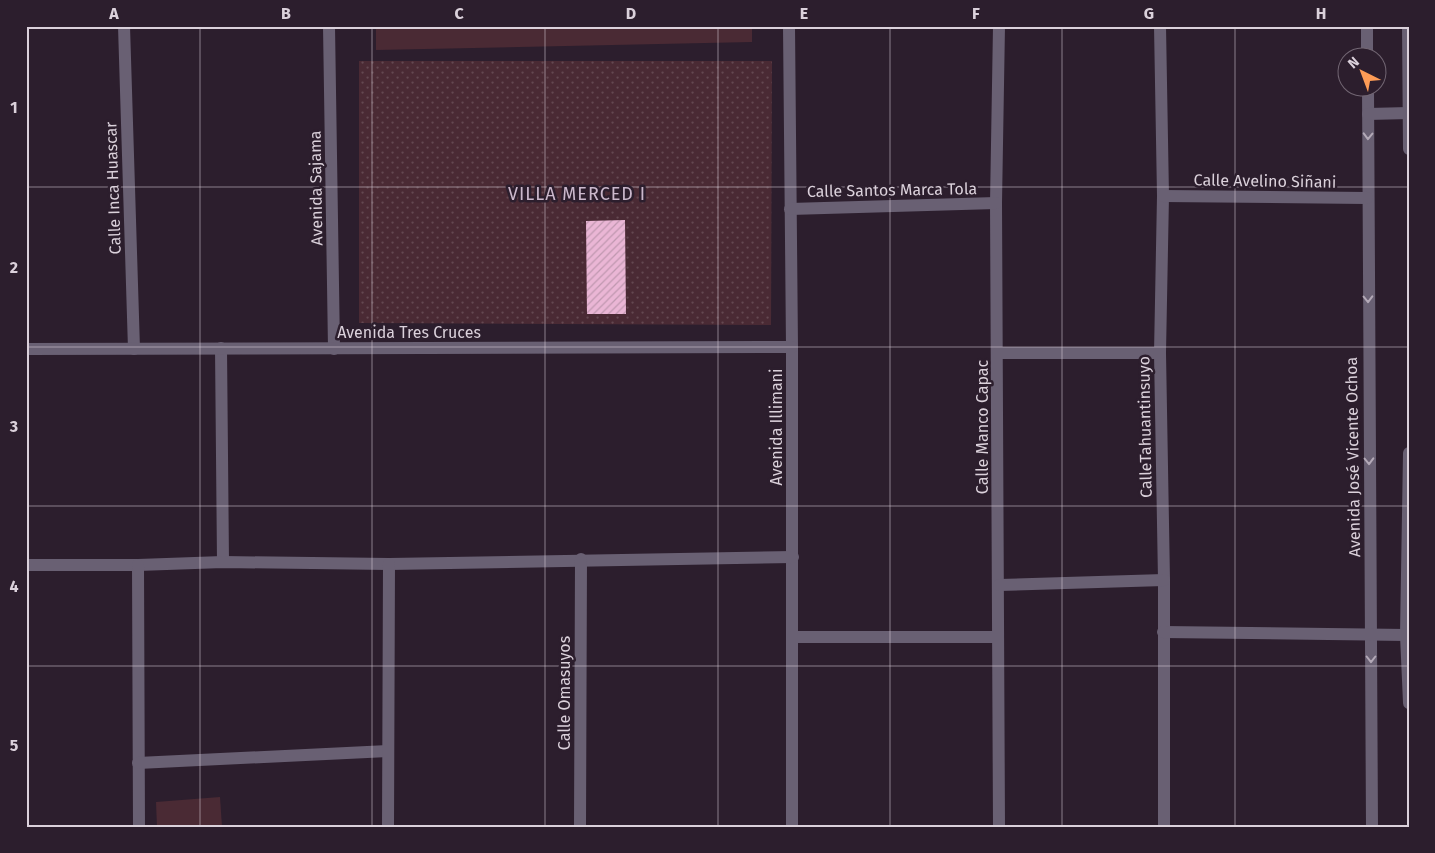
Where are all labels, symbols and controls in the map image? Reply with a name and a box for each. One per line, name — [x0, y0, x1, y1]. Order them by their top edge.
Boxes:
text: A — [108, 4, 119, 23]
text: B — [281, 4, 291, 23]
text: C — [454, 4, 464, 23]
text: D — [626, 4, 636, 23]
text: E — [800, 4, 808, 23]
text: F — [972, 4, 980, 23]
text: G — [1144, 4, 1154, 23]
text: H — [1316, 4, 1326, 23]
north arrow — [1338, 48, 1388, 98]
text: N — [1344, 53, 1363, 72]
text: 1 — [10, 98, 18, 117]
street label: Calle Inca Huascar — [101, 121, 125, 255]
street label: Avenida Sajama — [305, 130, 327, 246]
one-way arrow — [1363, 132, 1373, 140]
street label: Calle Avelino Siñani — [1194, 170, 1336, 192]
street label: Calle Santos Marca Tola — [807, 179, 977, 201]
district label: VILLA MERCED I — [508, 183, 646, 205]
text: 2 — [10, 258, 18, 277]
one-way arrow — [1363, 295, 1373, 303]
street label: Avenida Tres Cruces — [337, 323, 481, 342]
street label: CalleTahuantinsuyo — [1134, 356, 1156, 498]
street label: Avenida José Vicente Ochoa — [1342, 357, 1364, 557]
street label: Calle Manco Capac — [973, 360, 992, 494]
street label: Avenida Illimani — [767, 368, 786, 486]
text: 3 — [9, 417, 18, 436]
one-way arrow — [1364, 458, 1374, 465]
text: 4 — [9, 577, 19, 596]
street label: Calle Omasuyos — [555, 636, 574, 750]
one-way arrow — [1366, 655, 1376, 663]
text: 5 — [10, 736, 19, 755]

